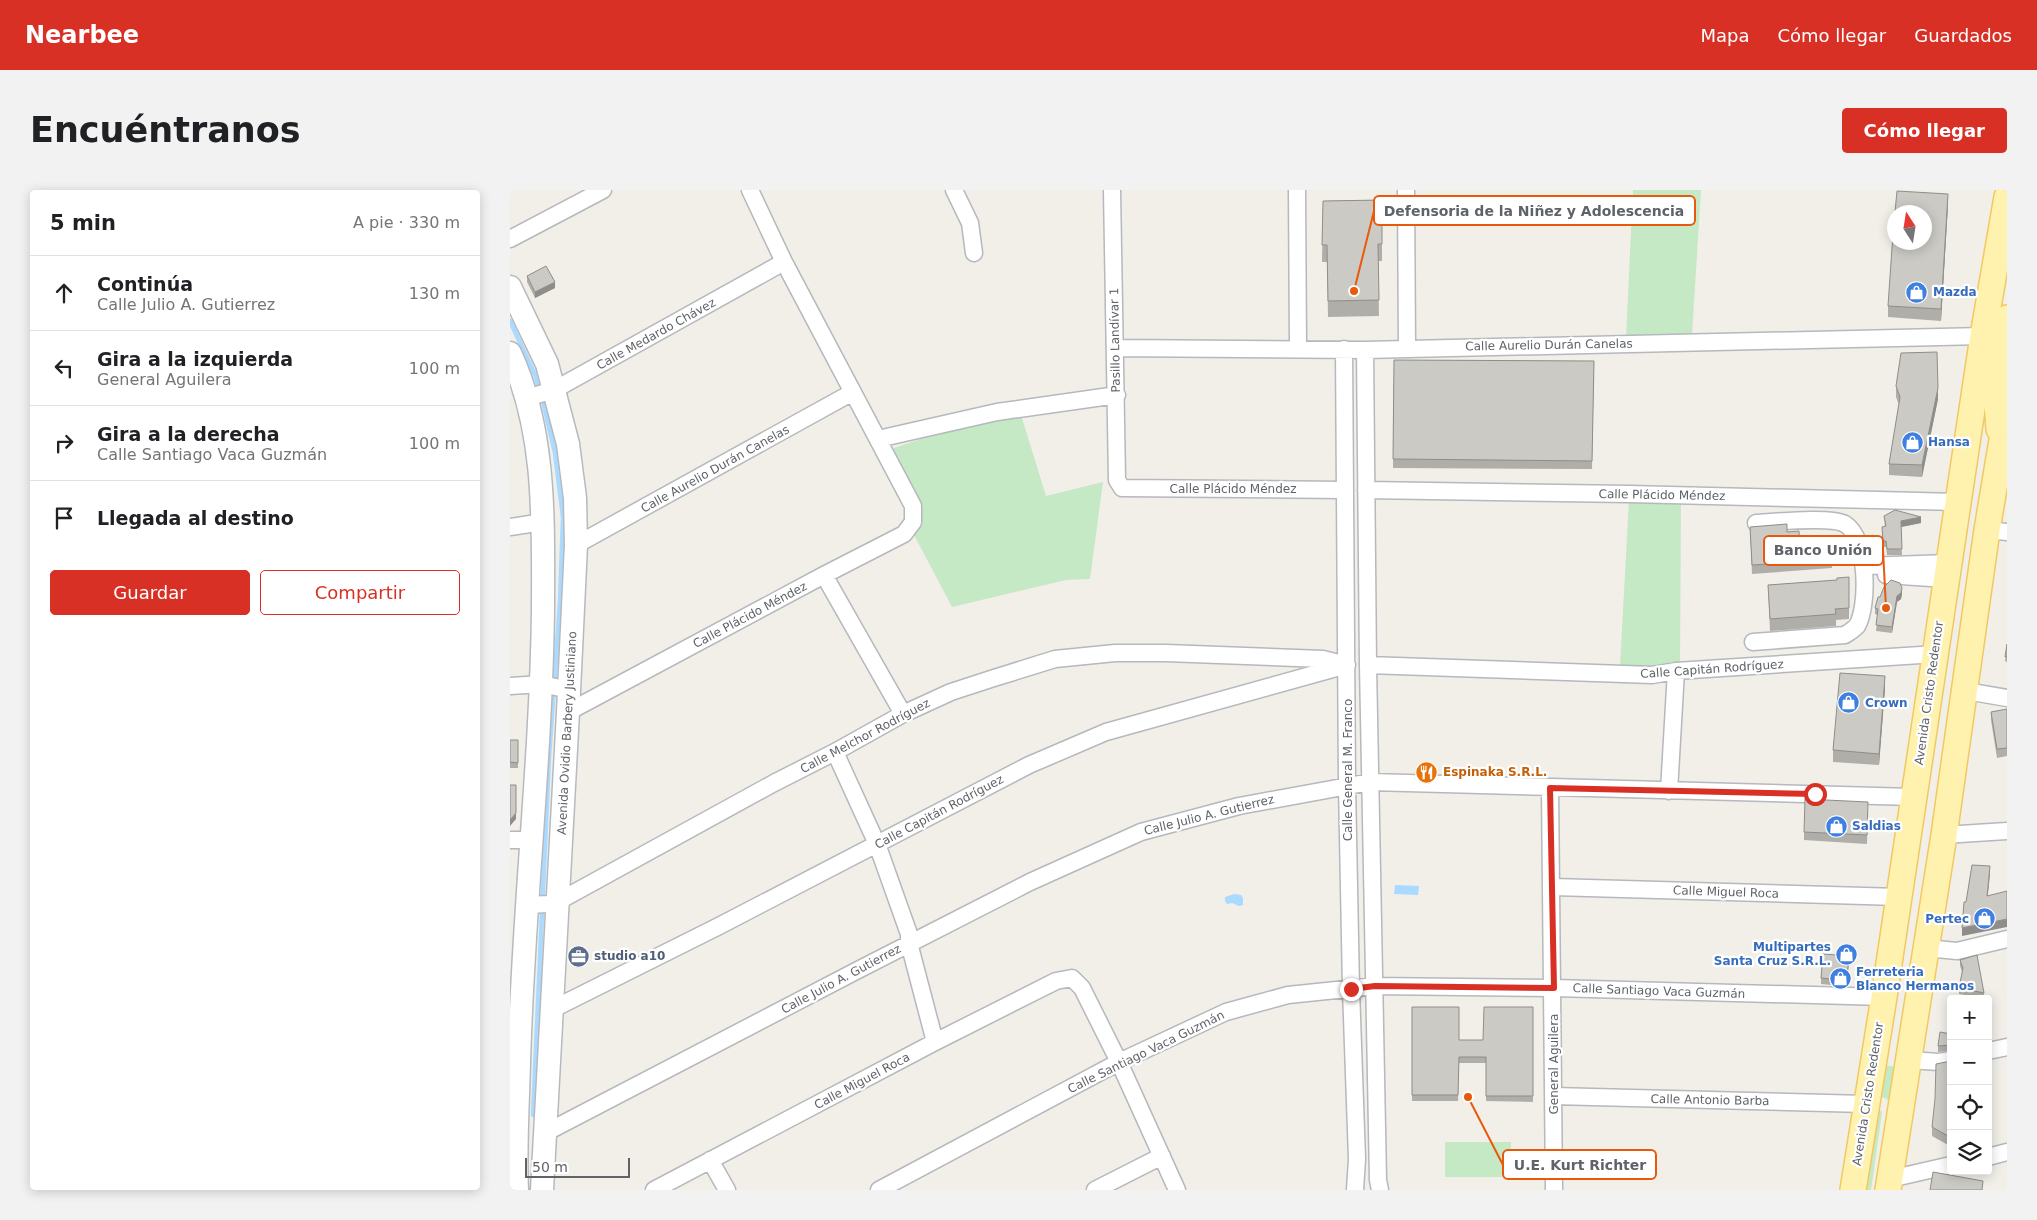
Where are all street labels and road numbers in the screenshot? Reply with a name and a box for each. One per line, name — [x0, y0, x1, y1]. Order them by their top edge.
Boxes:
street label: Pasillo Landívar 1 — [1107, 287, 1123, 393]
street label: Calle Medardo Chávez — [594, 295, 718, 373]
street label: Calle Aurelio Durán Canelas — [1465, 337, 1633, 353]
street label: Calle Aurelio Durán Canelas — [638, 422, 792, 516]
street label: Calle Plácido Méndez — [1170, 482, 1296, 496]
street label: Calle Plácido Méndez — [1598, 487, 1726, 503]
street label: Calle Plácido Méndez — [691, 579, 809, 651]
street label: Avenida Cristo Redentor — [1912, 620, 1946, 766]
street label: Avenida Ovidio Barbery Justiniano — [555, 631, 579, 835]
street label: Calle Capitán Rodríguez — [1640, 657, 1784, 681]
street label: Calle Melchor Rodríguez — [798, 696, 932, 776]
street label: Calle General M. Franco — [1341, 699, 1355, 841]
street label: Calle Capitán Rodríguez — [872, 772, 1006, 852]
street label: Calle Julio A. Gutierrez — [1142, 792, 1276, 838]
street label: Calle Miguel Roca — [1673, 883, 1779, 901]
street label: Calle Julio A. Gutierrez — [779, 941, 903, 1017]
street label: Calle Santiago Vaca Guzmán — [1573, 981, 1745, 1001]
street label: Calle Santiago Vaca Guzmán — [1065, 1008, 1227, 1096]
street label: General Aguilera — [1547, 1014, 1561, 1114]
street label: Avenida Cristo Redentor — [1850, 1021, 1886, 1167]
street label: Calle Miguel Roca — [812, 1050, 912, 1112]
street label: Calle Antonio Barba — [1650, 1092, 1770, 1108]

